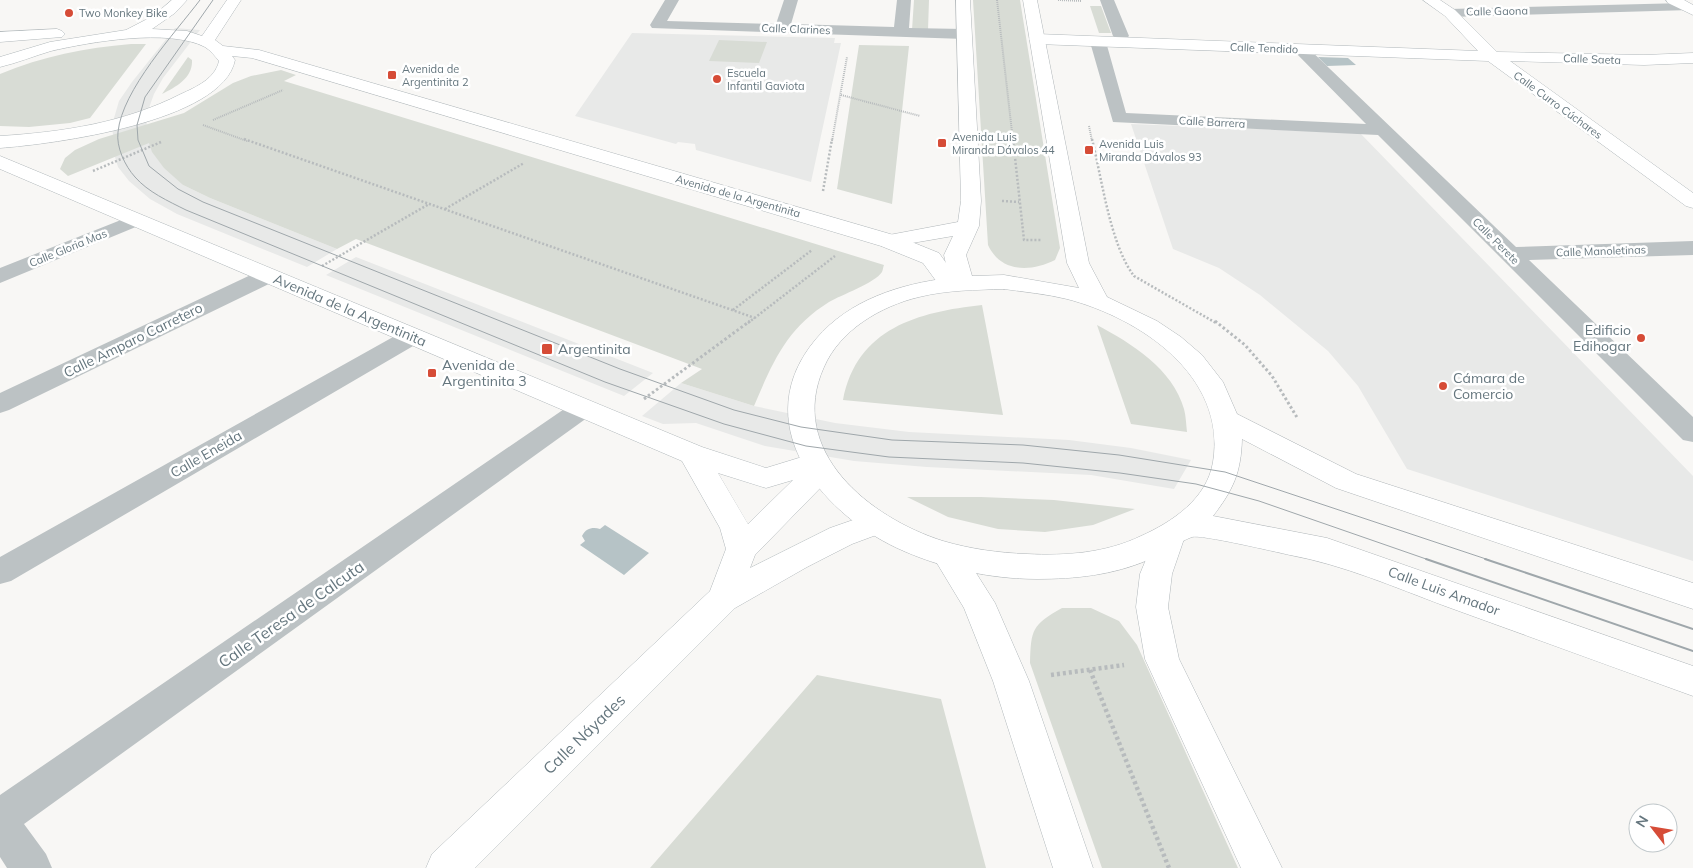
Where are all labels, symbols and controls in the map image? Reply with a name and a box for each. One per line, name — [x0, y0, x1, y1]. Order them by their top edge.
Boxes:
street label: Calle Gaona — [1466, 3, 1528, 19]
place label: Two Monkey Bike — [79, 6, 167, 20]
marker: Two Monkey Bike — [63, 7, 75, 19]
street label: Calle Clarines — [761, 21, 831, 37]
street label: Calle Tendido — [1230, 40, 1298, 56]
street label: Calle Saeta — [1563, 51, 1621, 67]
place label: Avenida de Argentinita 2 — [402, 62, 469, 89]
place label: Escuela Infantil Gaviota — [727, 66, 805, 93]
street label: Calle Curro Cúchares — [1511, 68, 1605, 142]
marker: Avenida de Argentinita 2 — [386, 69, 398, 81]
marker: Escuela Infantil Gaviota — [711, 73, 723, 85]
street label: Calle Barrera — [1178, 113, 1246, 131]
place label: Avenida Luis Miranda Dávalos 44 — [952, 130, 1055, 157]
marker: Avenida Luis Miranda Dávalos 44 — [936, 137, 948, 149]
place label: Avenida Luis Miranda Dávalos 93 — [1099, 137, 1202, 164]
marker: Avenida Luis Miranda Dávalos 93 — [1083, 144, 1095, 156]
street label: Avenida de la Argentinita — [674, 171, 802, 221]
street label: Calle Perete — [1470, 215, 1522, 267]
street label: Calle Gloria Mas — [27, 226, 109, 270]
street label: Calle Manoletinas — [1556, 242, 1646, 260]
street label: Avenida de la Argentinita — [271, 270, 429, 350]
street label: Calle Amparo Carretero — [60, 298, 206, 382]
place label: Edificio Edihogar — [1573, 321, 1632, 355]
marker: Edificio Edihogar — [1635, 332, 1647, 344]
place label: Argentinita — [558, 340, 631, 358]
marker: Argentinita — [540, 342, 554, 356]
place label: Avenida de Argentinita 3 — [442, 356, 527, 390]
marker: Avenida de Argentinita 3 — [426, 367, 438, 379]
place label: Cámara de Comercio — [1453, 369, 1525, 403]
marker: Cámara de Comercio — [1437, 380, 1449, 392]
street label: Calle Eneida — [167, 426, 245, 482]
street label: Calle Teresa de Calcuta — [214, 556, 368, 672]
street label: Calle Luis Amador — [1386, 562, 1503, 620]
street label: Calle Náyades — [539, 690, 629, 778]
north arrow — [1628, 803, 1678, 853]
text: N — [1631, 812, 1652, 830]

